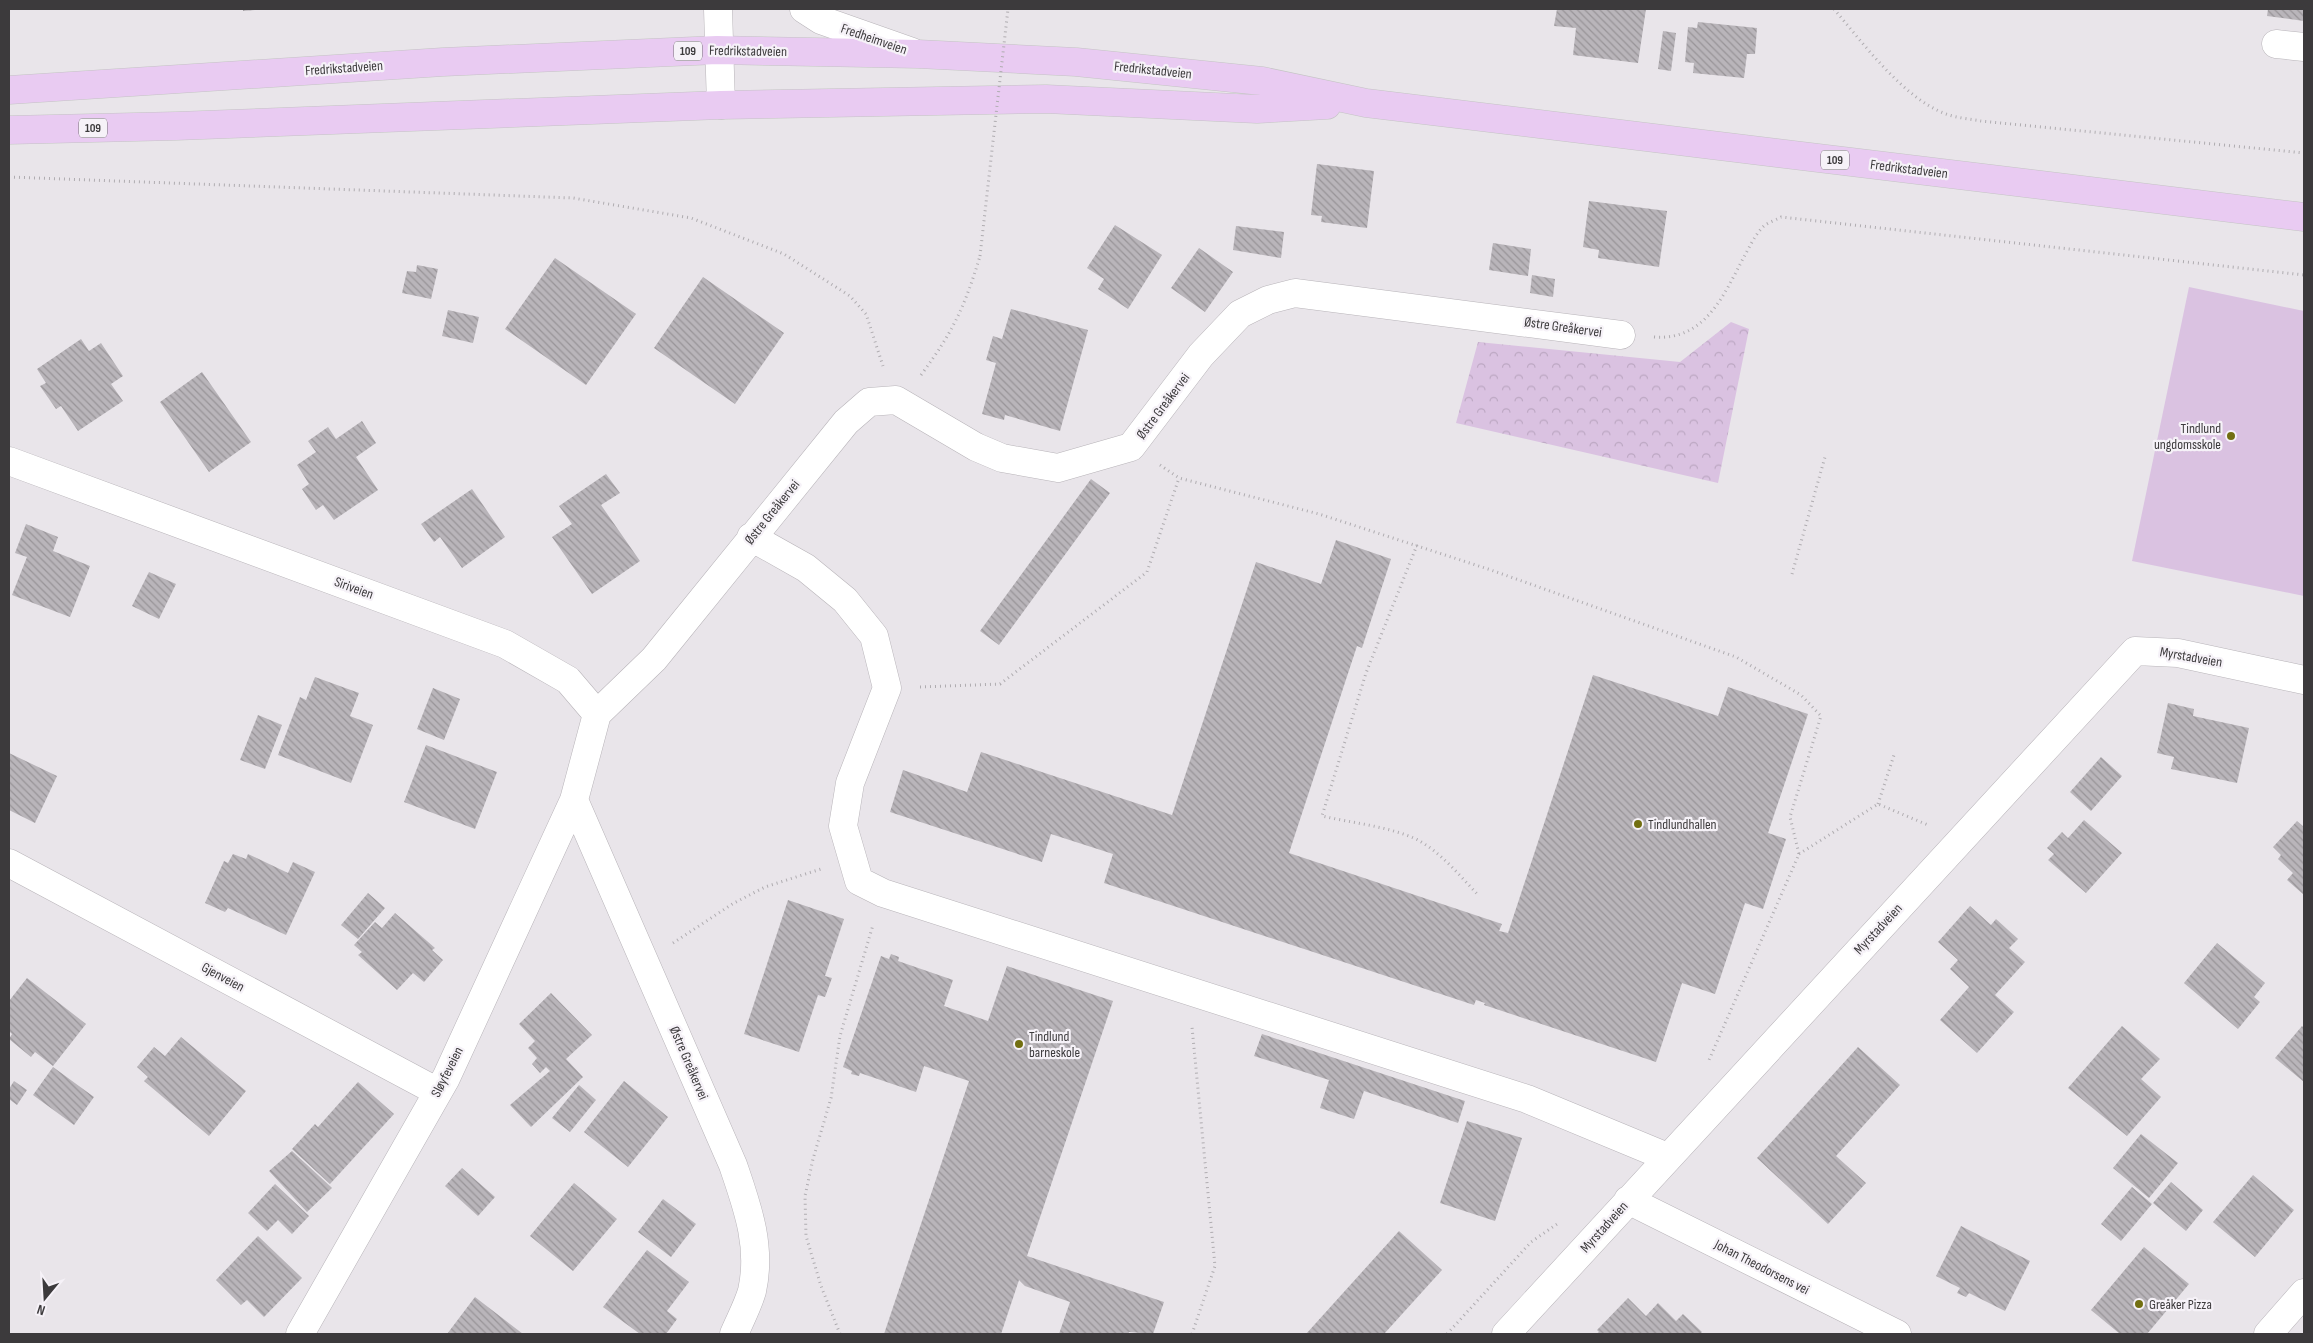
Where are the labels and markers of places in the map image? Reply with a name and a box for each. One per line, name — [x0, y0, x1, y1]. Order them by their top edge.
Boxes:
place label: Tindlund ungdomsskole — [2154, 420, 2221, 453]
marker: Tindlund ungdomsskole — [2225, 430, 2237, 442]
place label: Tindlundhallen — [1648, 816, 1717, 833]
marker: Tindlundhallen — [1632, 818, 1644, 830]
place label: Tindlund barneskole — [1029, 1028, 1080, 1061]
marker: Tindlund barneskole — [1013, 1038, 1025, 1050]
place label: Greåker Pizza — [2149, 1296, 2212, 1313]
marker: Greåker Pizza — [2133, 1298, 2145, 1310]

